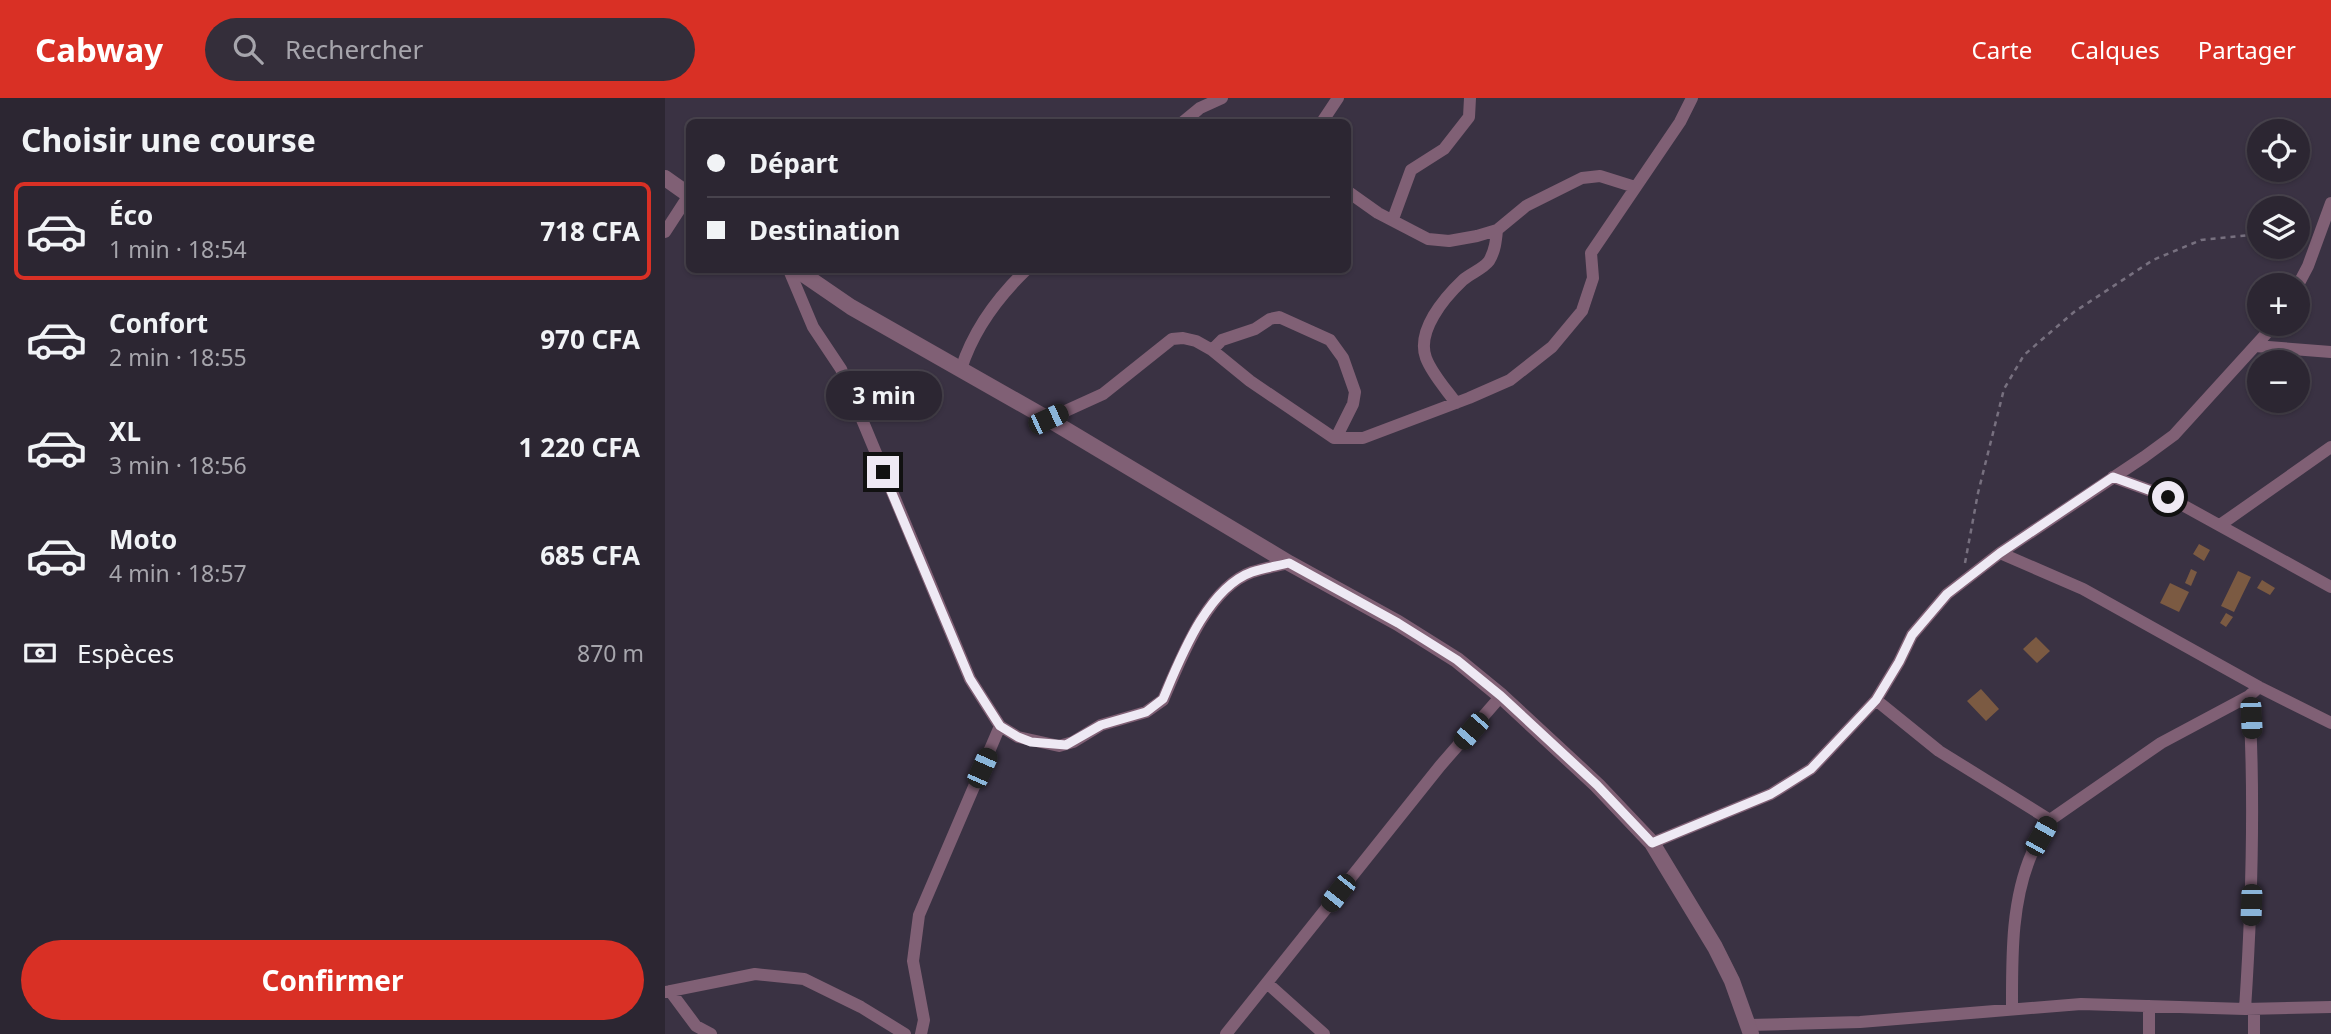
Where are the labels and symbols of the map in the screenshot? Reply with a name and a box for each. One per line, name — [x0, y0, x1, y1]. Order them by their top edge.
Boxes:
callout: 3 min — [825, 370, 941, 420]
car — [1025, 401, 1072, 437]
route end — [867, 456, 899, 488]
route start — [2152, 481, 2184, 513]
car — [2240, 696, 2263, 740]
car — [1450, 708, 1493, 754]
car — [964, 745, 1001, 791]
car — [2022, 813, 2061, 859]
car — [1317, 870, 1360, 916]
car — [2240, 884, 2263, 926]

